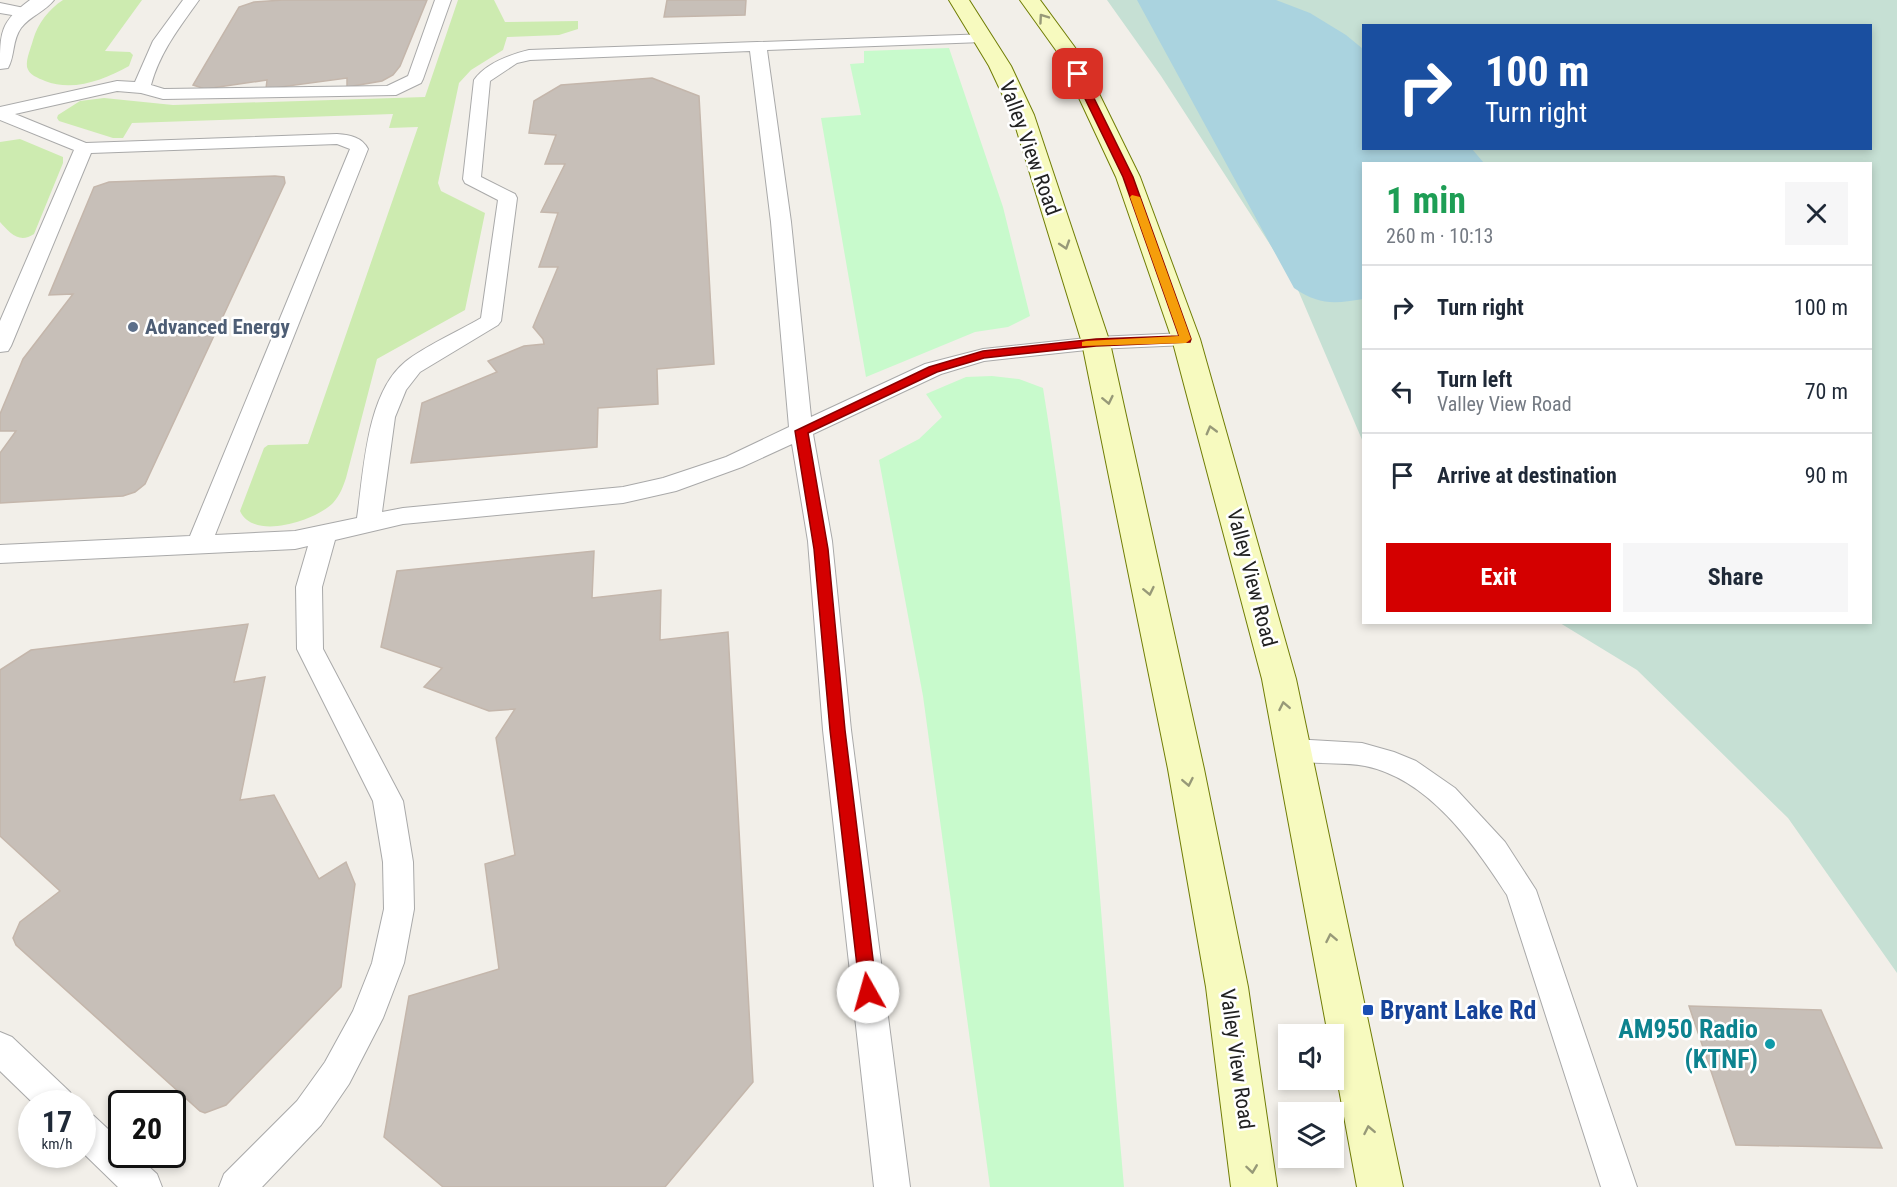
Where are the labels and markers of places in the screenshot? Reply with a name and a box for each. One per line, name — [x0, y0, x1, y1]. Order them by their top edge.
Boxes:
pin — [1052, 48, 1103, 99]
place label: Advanced Energy — [145, 315, 290, 339]
marker: Advanced Energy — [126, 320, 140, 334]
place label: Bryant Lake Rd — [1380, 995, 1536, 1025]
marker: Bryant Lake Rd — [1361, 1003, 1375, 1017]
place label: AM950 Radio (KTNF) — [1618, 1014, 1758, 1074]
marker: AM950 Radio (KTNF) — [1763, 1037, 1777, 1051]

